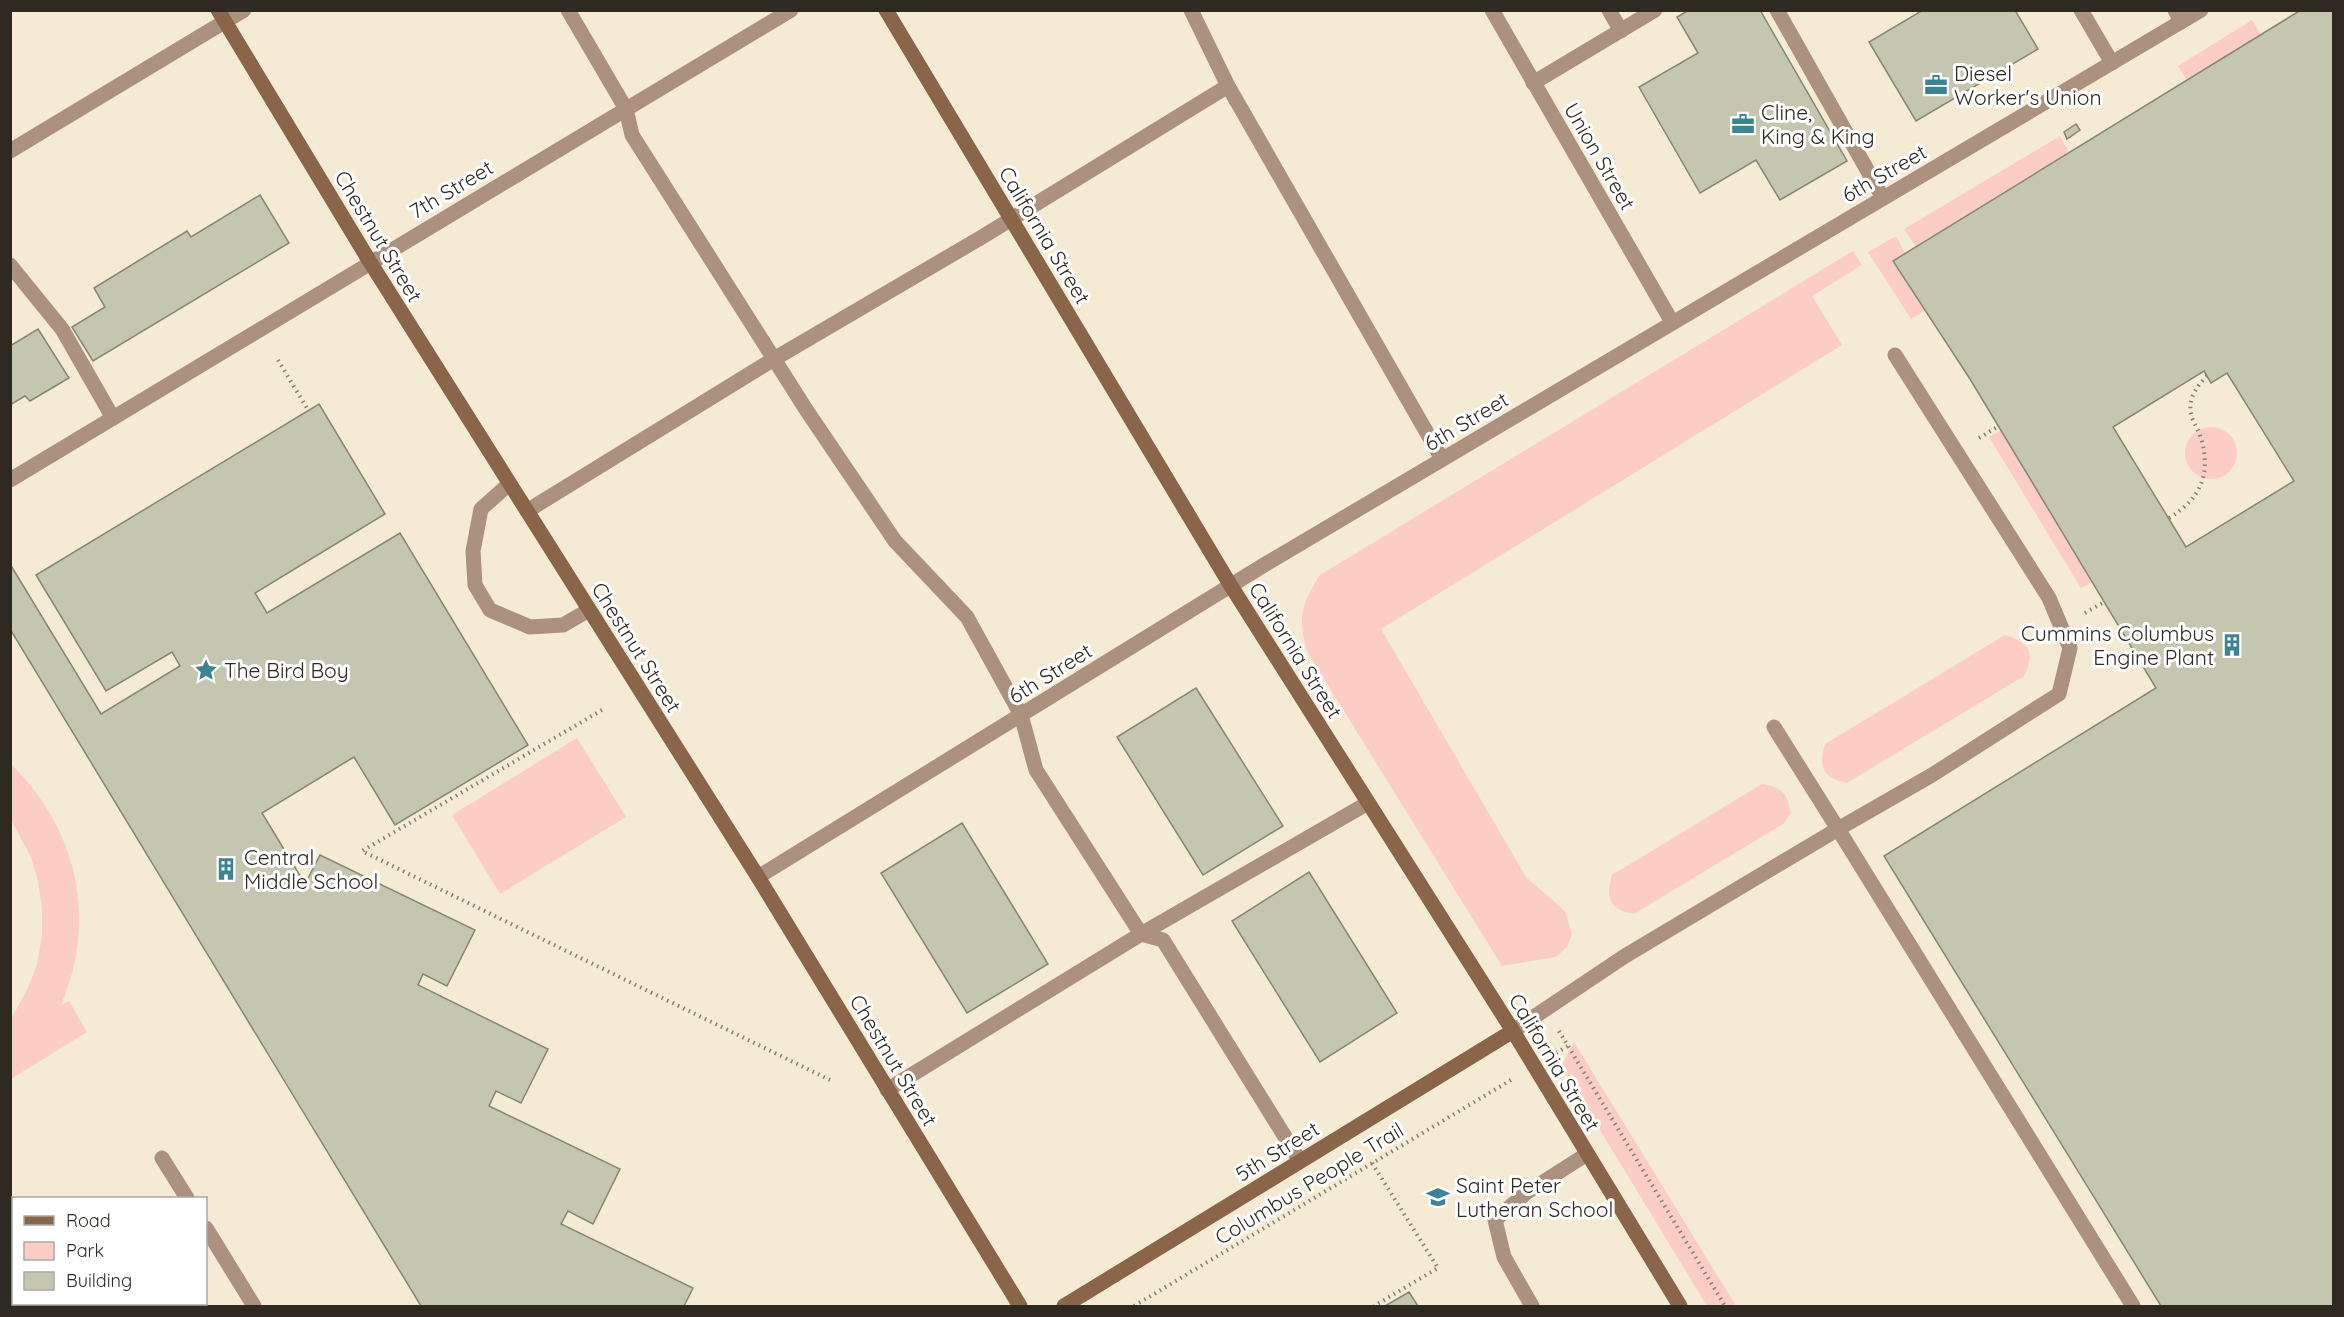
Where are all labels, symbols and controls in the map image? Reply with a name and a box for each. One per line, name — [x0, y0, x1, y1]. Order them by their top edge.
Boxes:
place label: Diesel Worker's Union — [1954, 60, 2102, 110]
office icon: Diesel Worker's Union — [1923, 72, 1949, 98]
street label: Union Street — [1559, 98, 1641, 214]
place label: Cline, King & King — [1761, 99, 1875, 149]
office icon: Cline, King & King — [1730, 111, 1756, 137]
street label: 6th Street — [1837, 138, 1931, 208]
street label: 7th Street — [404, 154, 498, 224]
street label: California Street — [994, 162, 1096, 308]
street label: Chestnut Street — [330, 166, 428, 306]
street label: 6th Street — [1419, 386, 1513, 456]
street label: Chestnut Street — [587, 577, 687, 717]
street label: California Street — [1244, 577, 1348, 723]
place label: Cummins Columbus Engine Plant — [2021, 620, 2214, 670]
building icon: Cummins Columbus Engine Plant — [2219, 632, 2245, 658]
street label: 6th Street — [1003, 637, 1097, 709]
place icon: The Bird Boy — [193, 657, 219, 683]
place label: The Bird Boy — [224, 657, 349, 683]
place label: Central Middle School — [244, 844, 378, 894]
building icon: Central Middle School — [213, 856, 239, 882]
street label: California Street — [1504, 989, 1606, 1135]
street label: Chestnut Street — [845, 990, 943, 1130]
street label: 5th Street — [1230, 1115, 1324, 1187]
street label: Columbus People Trail — [1210, 1116, 1408, 1250]
place label: Saint Peter Lutheran School — [1456, 1172, 1613, 1222]
school or university icon: Saint Peter Lutheran School — [1425, 1184, 1451, 1210]
legend — [12, 1197, 207, 1305]
text: Road — [66, 1209, 111, 1232]
text: Park — [66, 1239, 104, 1262]
text: Building — [66, 1269, 132, 1292]

